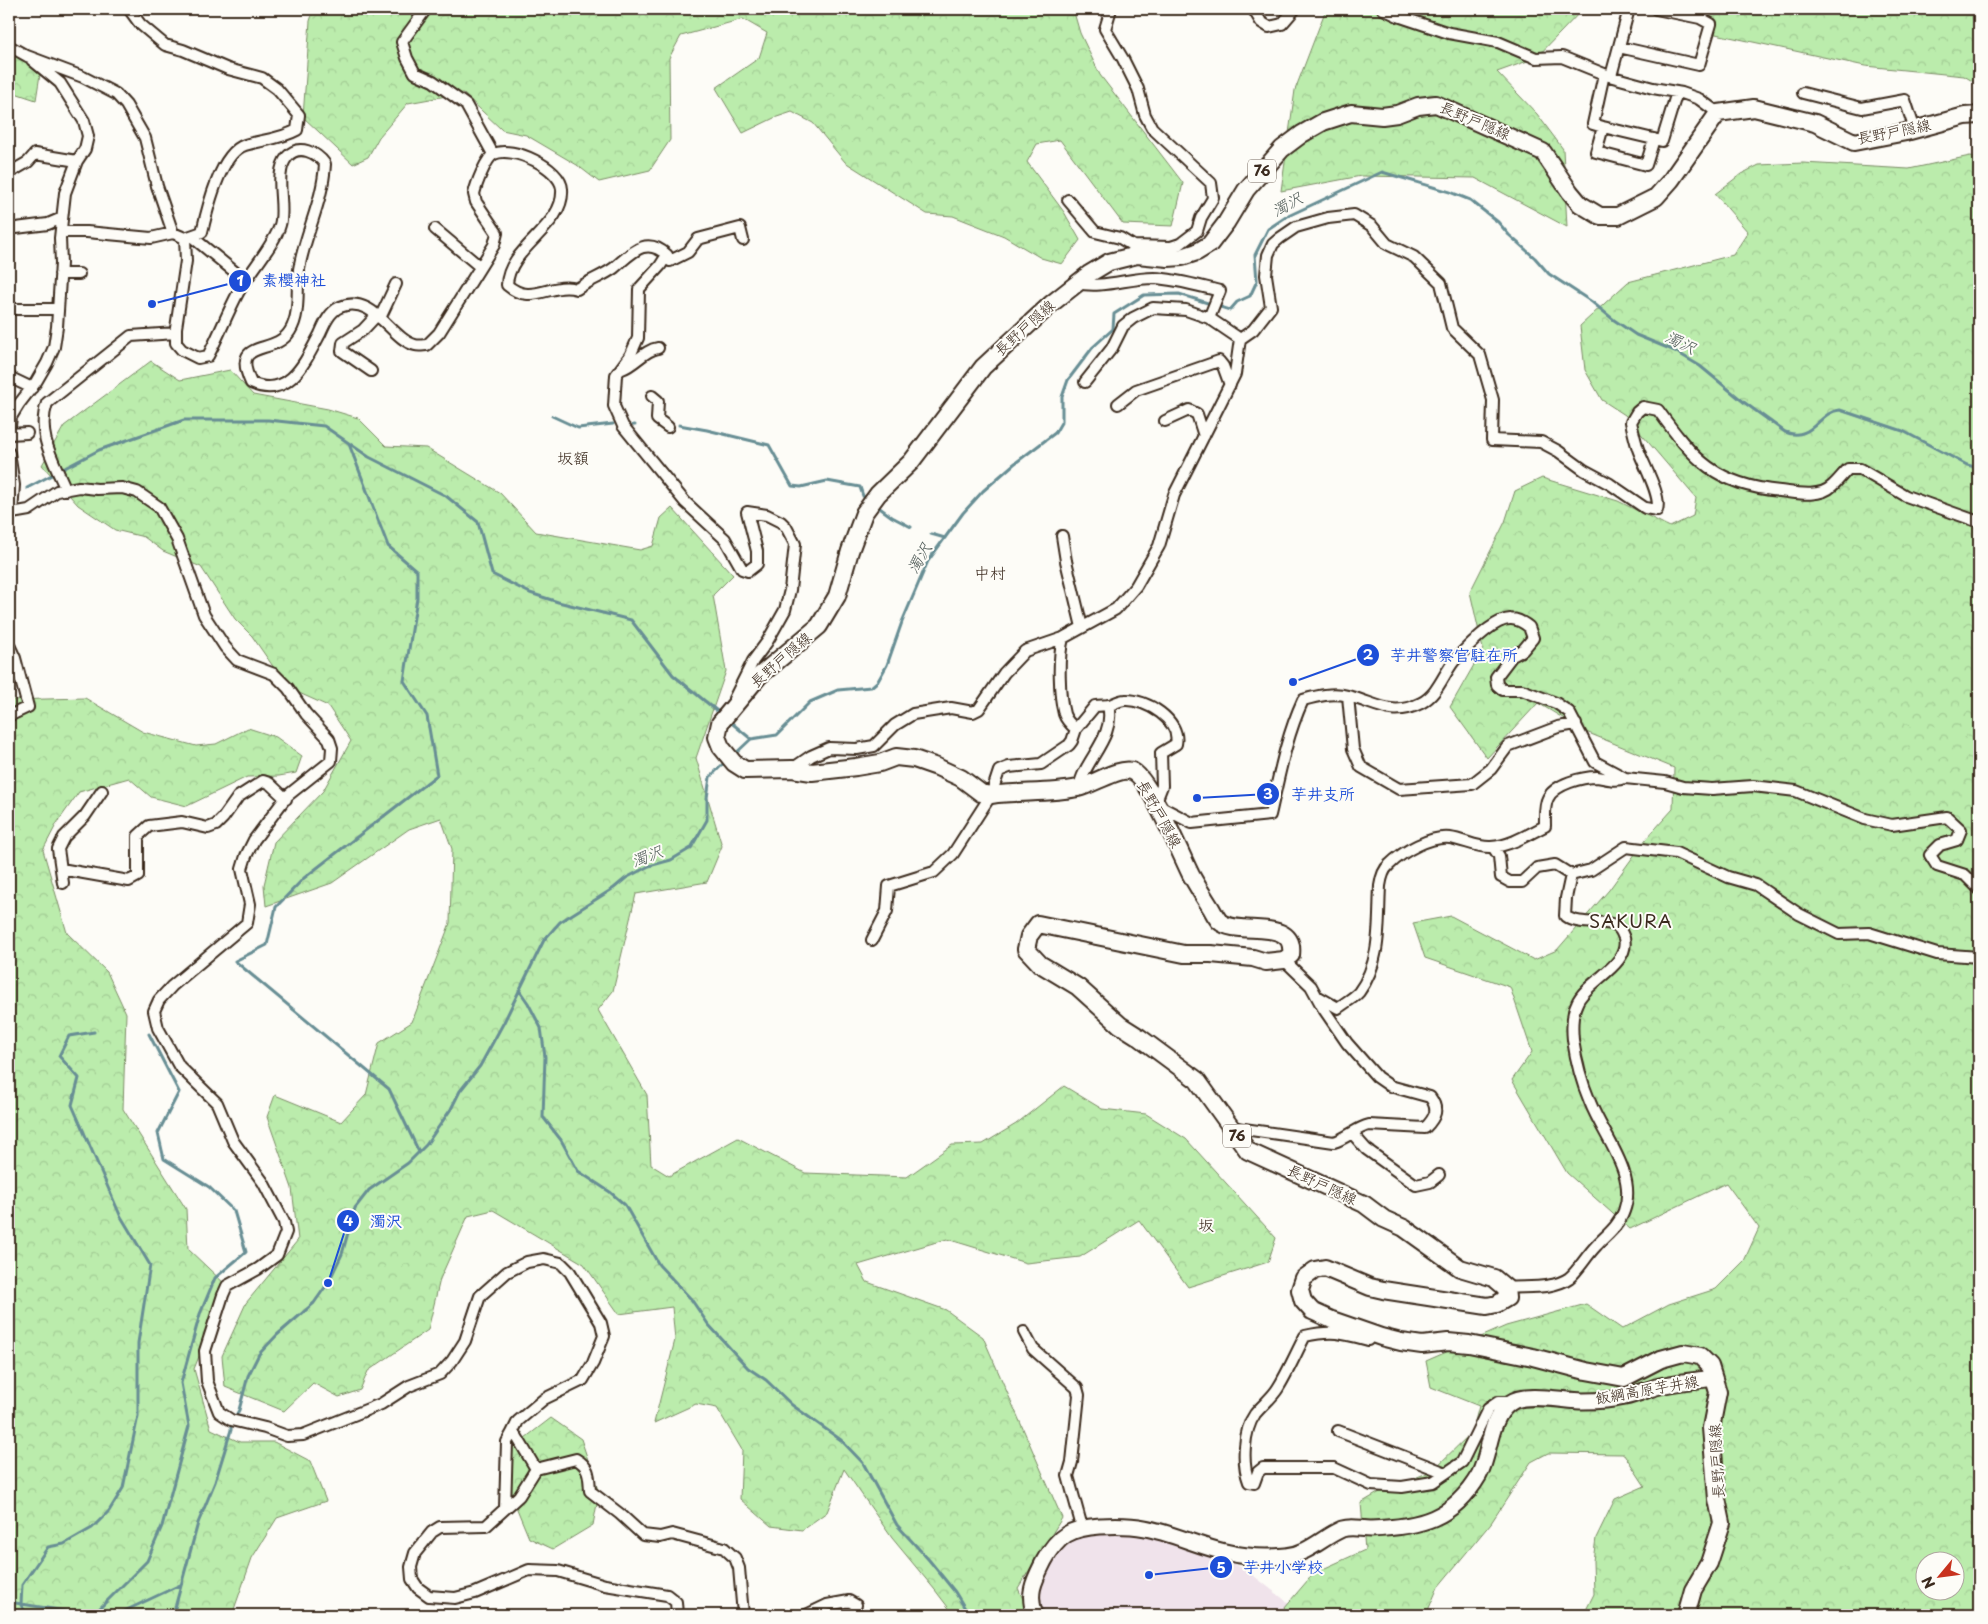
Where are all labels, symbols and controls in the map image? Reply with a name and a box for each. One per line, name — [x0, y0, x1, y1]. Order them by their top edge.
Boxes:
street label: 長野戸隠線 — [1437, 94, 1515, 145]
street label: 長野戸隠線 — [1855, 112, 1933, 149]
road number: 76 — [1248, 160, 1276, 182]
water label: 濁沢 — [1267, 184, 1307, 221]
callout: 素櫻神社 — [227, 265, 336, 296]
text: 素櫻神社 — [262, 267, 326, 291]
text: 1 — [236, 268, 244, 291]
street label: 長野戸隠線 — [988, 293, 1060, 361]
water label: 濁沢 — [1662, 323, 1702, 359]
district label: 坂額 — [557, 445, 589, 469]
water label: 濁沢 — [900, 537, 937, 577]
district label: 中村 — [974, 560, 1006, 584]
street label: 長野戸隠線 — [744, 626, 816, 692]
callout: 芋井警察官駐在所 — [1355, 639, 1528, 670]
text: 2 — [1363, 642, 1374, 665]
text: 芋井警察官駐在所 — [1390, 642, 1518, 666]
street label: 長野戸隠線 — [1132, 775, 1189, 852]
callout: 芋井支所 — [1256, 779, 1365, 810]
text: 3 — [1263, 781, 1273, 804]
text: 芋井支所 — [1291, 781, 1355, 805]
water label: 濁沢 — [627, 838, 667, 872]
district label: SAKURA — [1589, 907, 1673, 934]
road number: 76 — [1223, 1124, 1251, 1148]
street label: 長野戸隠線 — [1284, 1157, 1361, 1210]
callout: 濁沢 — [335, 1206, 412, 1237]
text: 4 — [343, 1208, 353, 1231]
text: 濁沢 — [370, 1208, 402, 1232]
district label: 坂 — [1198, 1212, 1214, 1236]
street label: 飯綱高原芋井線 — [1593, 1368, 1700, 1409]
street label: 長野戸隠線 — [1702, 1423, 1729, 1499]
callout: 芋井小学校 — [1208, 1552, 1333, 1583]
north arrow — [1916, 1552, 1966, 1602]
text: 芋井小学校 — [1243, 1554, 1323, 1578]
text: 5 — [1216, 1555, 1226, 1578]
text: N — [1916, 1573, 1940, 1592]

